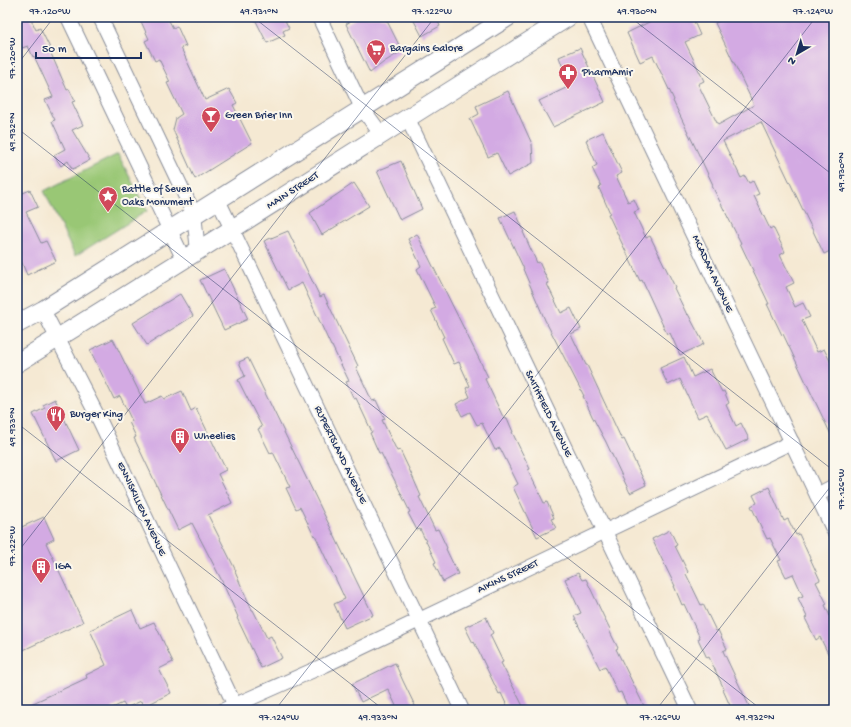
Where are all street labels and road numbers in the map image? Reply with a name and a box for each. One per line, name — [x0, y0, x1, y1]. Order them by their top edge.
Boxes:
street label: MAIN STREET — [265, 169, 322, 212]
street label: MCADAM AVENUE — [689, 233, 736, 316]
street label: SMITHFIELD AVENUE — [522, 369, 575, 460]
street label: RUPERTSLAND AVENUE — [311, 404, 369, 507]
street label: ENNISKILLEN AVENUE — [114, 460, 169, 559]
street label: AIKINS STREET — [476, 557, 541, 596]

